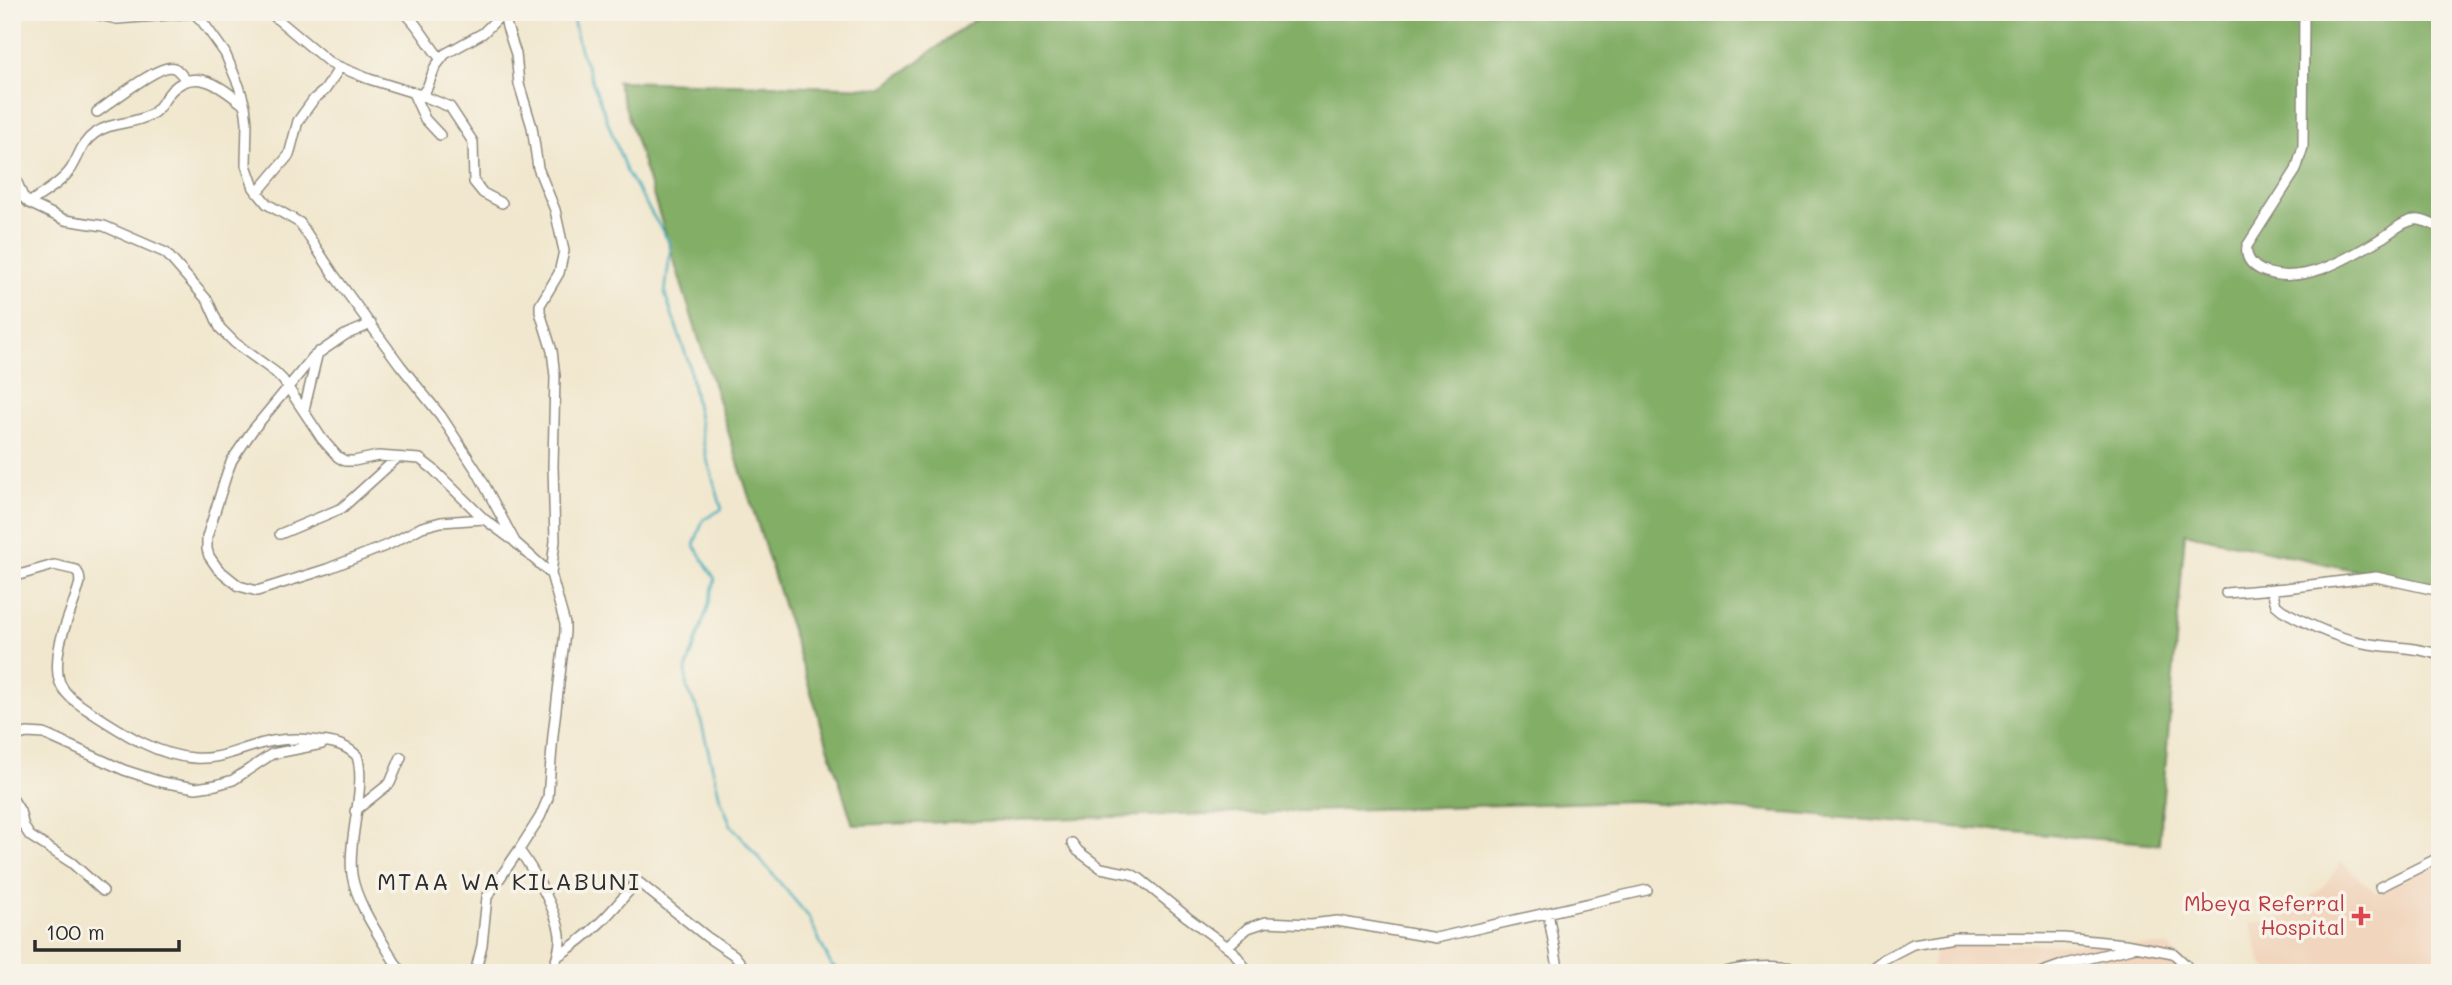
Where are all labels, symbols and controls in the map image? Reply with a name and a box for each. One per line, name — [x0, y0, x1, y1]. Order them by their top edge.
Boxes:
district label: MTAA WA KILABUNI — [377, 865, 641, 896]
place label: Mbeya Referral Hospital — [2184, 889, 2345, 940]
marker: Mbeya Referral Hospital — [2351, 906, 2371, 926]
scale bar — [35, 908, 178, 952]
text: 100 m — [46, 918, 105, 945]

